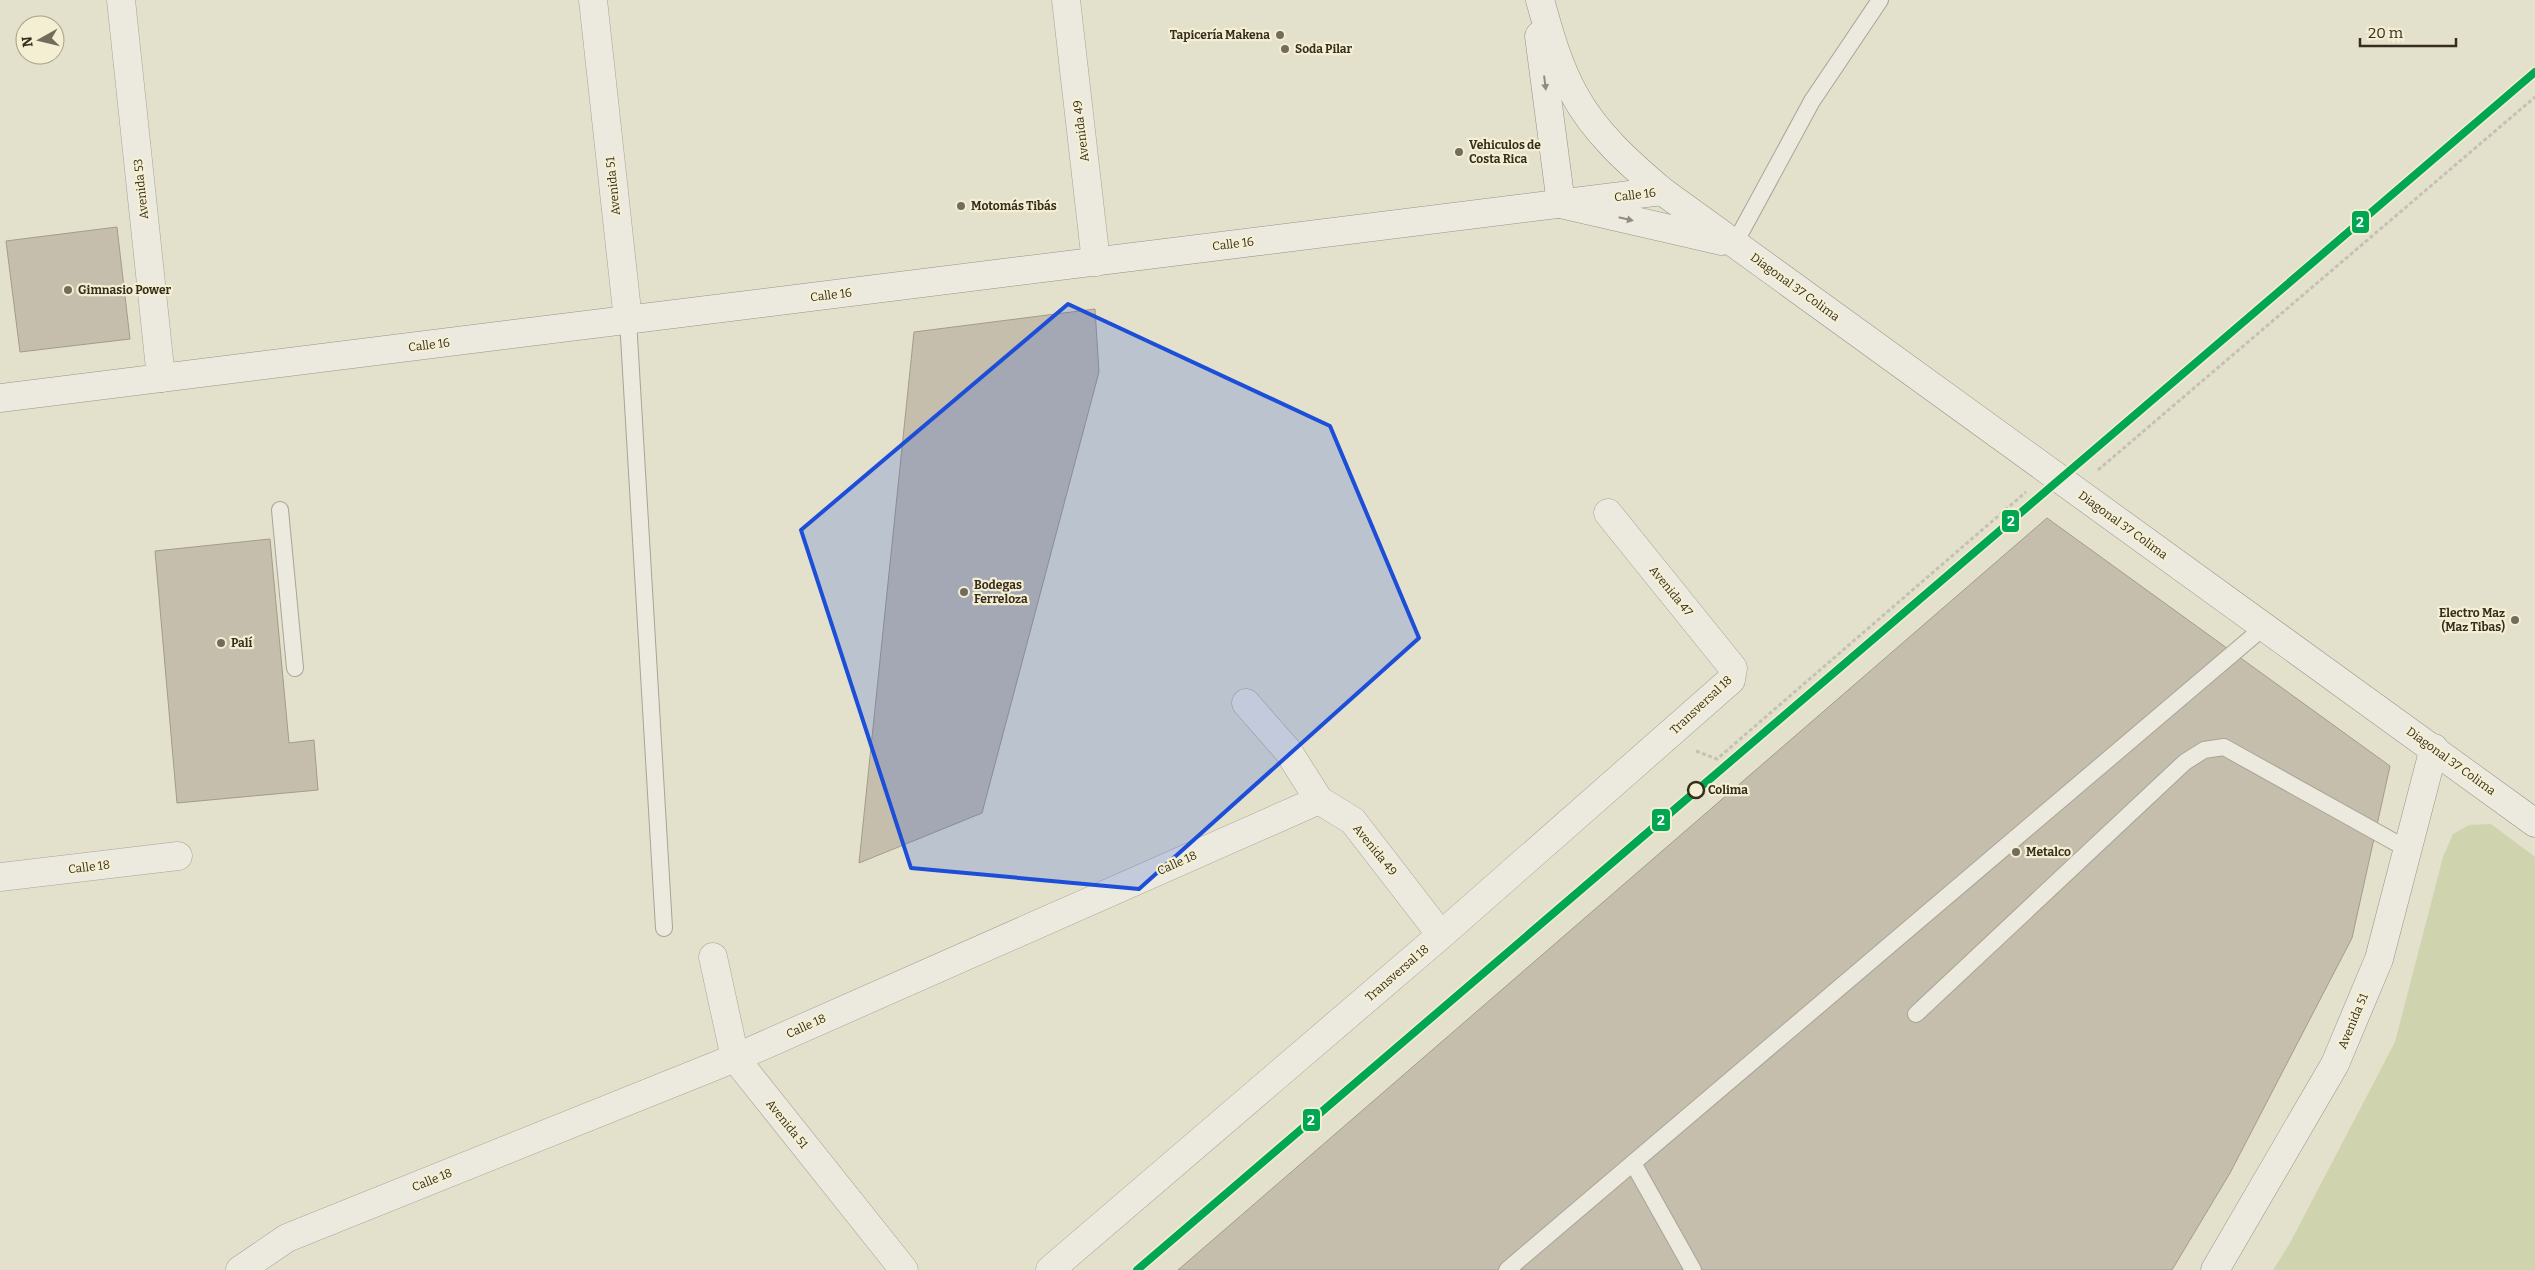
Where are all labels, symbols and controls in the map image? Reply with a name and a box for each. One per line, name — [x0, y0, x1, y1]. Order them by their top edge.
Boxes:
north arrow — [15, 15, 65, 65]
scale bar — [2360, 15, 2456, 47]
text: 20 m — [2368, 24, 2404, 42]
place label: Tapicería Makena — [1170, 28, 1270, 42]
marker: Tapicería Makena — [1274, 29, 1286, 41]
text: N — [18, 35, 37, 48]
place label: Soda Pilar — [1295, 42, 1353, 56]
marker: Soda Pilar — [1279, 43, 1291, 55]
one-way arrow — [1542, 75, 1550, 91]
street label: Avenida 49 — [1070, 100, 1092, 162]
place label: Vehiculos de Costa Rica — [1469, 138, 1541, 166]
marker: Vehiculos de Costa Rica — [1453, 146, 1465, 158]
street label: Avenida 51 — [603, 156, 623, 216]
street label: Avenida 53 — [131, 158, 151, 220]
street label: Calle 16 — [1613, 186, 1657, 204]
place label: Motomás Tibás — [971, 199, 1057, 213]
marker: Motomás Tibás — [955, 200, 967, 212]
line badge: 2 — [2351, 210, 2370, 234]
text: 2 — [2356, 214, 2364, 231]
one-way arrow — [1618, 215, 1633, 223]
street label: Calle 16 — [1211, 235, 1255, 253]
street label: Diagonal 37 Colima — [1748, 250, 1843, 324]
place label: Gimnasio Power — [78, 283, 172, 297]
marker: Gimnasio Power — [62, 284, 74, 296]
street label: Calle 16 — [809, 286, 853, 304]
street label: Calle 16 — [407, 336, 451, 354]
street label: Diagonal 37 Colima — [2076, 488, 2171, 562]
line badge: 2 — [2001, 509, 2020, 533]
text: 2 — [2007, 513, 2015, 530]
street label: Avenida 47 — [1647, 563, 1695, 619]
place label: Bodegas Ferreloza — [974, 578, 1028, 606]
marker: Bodegas Ferreloza — [958, 586, 970, 598]
place label: Electro Maz (Maz Tibas) — [2439, 606, 2505, 634]
marker: Electro Maz (Maz Tibas) — [2509, 614, 2521, 626]
place label: Palí — [231, 636, 253, 650]
marker: Palí — [215, 637, 227, 649]
street label: Transversal 18 — [1667, 673, 1735, 737]
street label: Diagonal 37 Colima — [2404, 724, 2499, 798]
marker: Colima — [1687, 781, 1705, 799]
place label: Colima — [1708, 783, 1748, 797]
line badge: 2 — [1651, 808, 1671, 832]
text: 2 — [1657, 812, 1665, 829]
street label: Avenida 49 — [1350, 822, 1400, 878]
place label: Metalco — [2026, 845, 2071, 859]
marker: Metalco — [2010, 846, 2022, 858]
street label: Calle 18 — [1155, 848, 1199, 878]
street label: Calle 18 — [67, 857, 111, 877]
street label: Transversal 18 — [1362, 942, 1432, 1004]
street label: Avenida 51 — [2335, 991, 2371, 1051]
street label: Calle 18 — [784, 1011, 828, 1041]
street label: Avenida 51 — [763, 1097, 811, 1151]
line badge: 2 — [1302, 1108, 1321, 1132]
text: 2 — [1307, 1112, 1315, 1129]
street label: Calle 18 — [410, 1166, 454, 1194]

